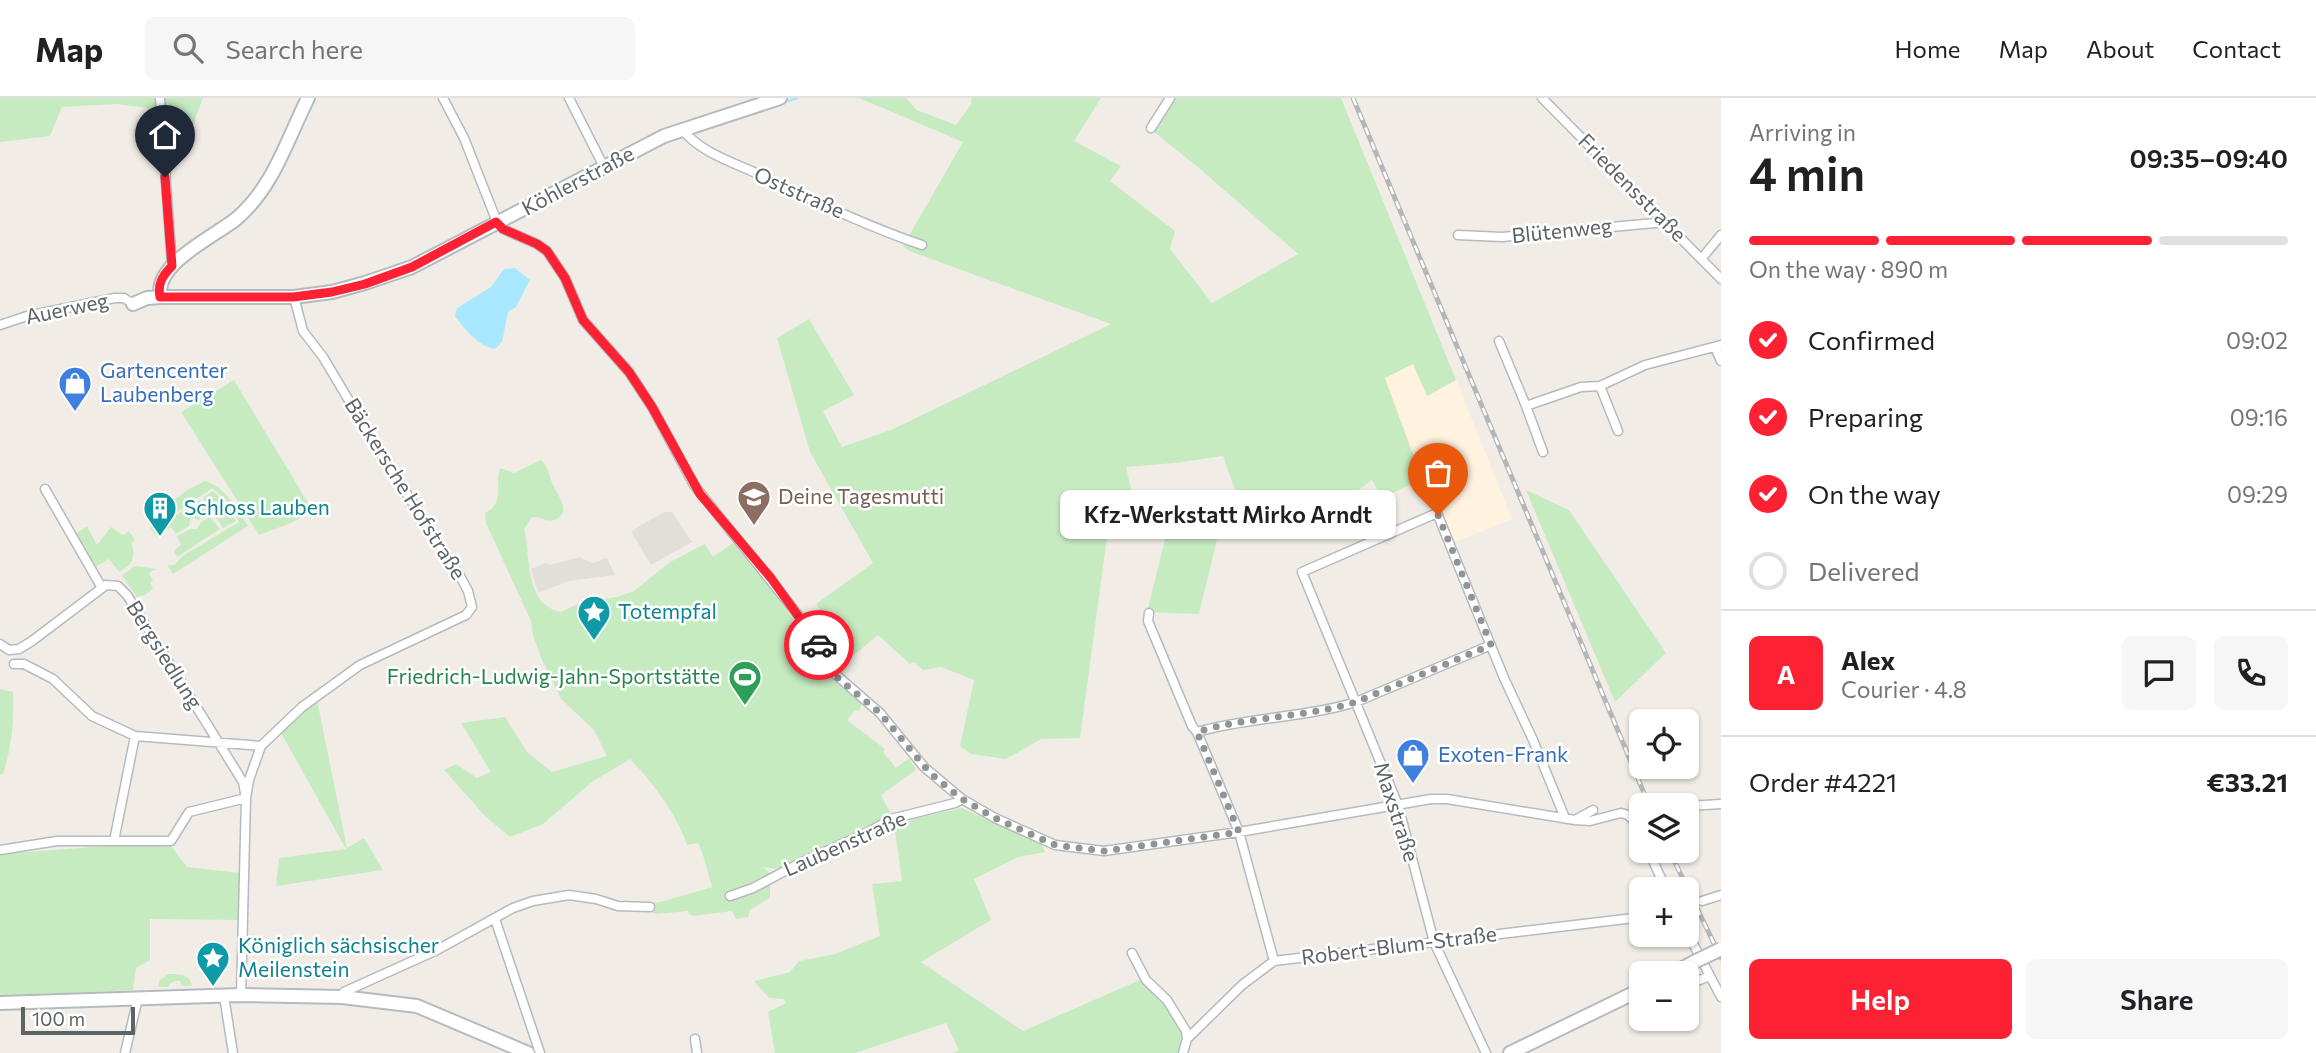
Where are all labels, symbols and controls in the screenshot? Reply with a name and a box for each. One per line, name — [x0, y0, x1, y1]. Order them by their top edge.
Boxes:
search box — [145, 17, 635, 80]
text: Map — [35, 28, 103, 69]
icon: search — [169, 29, 207, 67]
text: Search here — [225, 33, 363, 64]
text: Home — [1895, 34, 1961, 63]
text: Map — [1999, 34, 2048, 63]
text: About — [2086, 34, 2154, 63]
text: Contact — [2192, 34, 2281, 63]
pin — [135, 105, 195, 177]
icon: home — [146, 116, 184, 154]
text: Arriving in — [1749, 118, 1856, 146]
street label: Friedensstraße — [1574, 128, 1692, 246]
street label: Köhlerstraße — [517, 140, 638, 220]
text: 09:35–09:40 — [2130, 142, 2288, 173]
text: 4 min — [1749, 144, 1865, 200]
street label: Oststraße — [751, 161, 849, 223]
street label: Blütenweg — [1510, 212, 1613, 247]
text: On the way · 890 m — [1749, 255, 1948, 283]
street label: Auerweg — [23, 287, 111, 329]
icon: check — [1749, 321, 1787, 359]
text: Confirmed — [1808, 324, 1935, 355]
text: 09:02 — [2226, 326, 2288, 354]
place label: Gartencenter Laubenberg — [100, 357, 228, 406]
shop icon: Gartencenter Laubenberg — [56, 364, 94, 413]
street label: Bäckersche Hofstraße — [340, 393, 472, 583]
icon: check — [1749, 398, 1787, 436]
text: Preparing — [1808, 401, 1923, 432]
text: 09:16 — [2230, 403, 2288, 431]
pin — [1408, 443, 1468, 515]
icon: bag — [1419, 454, 1457, 492]
icon: check — [1749, 475, 1787, 513]
school or university icon: Deine Tagesmutti — [735, 478, 773, 527]
text: On the way — [1808, 478, 1941, 509]
text: 09:29 — [2227, 480, 2288, 508]
place label: Deine Tagesmutti — [778, 483, 944, 508]
building icon: Schloss Lauben — [141, 489, 179, 538]
callout: Kfz-Werkstatt Mirko Arndt — [1060, 490, 1396, 540]
place label: Schloss Lauben — [184, 494, 330, 519]
text: Kfz-Werkstatt Mirko Arndt — [1084, 500, 1372, 528]
text: Delivered — [1808, 555, 1919, 586]
place icon: Totempfal — [575, 593, 613, 642]
street label: Bergsiedlung — [122, 595, 208, 713]
place label: Totempfal — [618, 598, 717, 623]
courier — [784, 610, 854, 680]
icon: car — [800, 626, 838, 664]
button: chat — [2122, 636, 2196, 710]
button: phone — [2214, 636, 2288, 710]
text: Alex — [1841, 644, 1895, 675]
sports icon: Friedrich-Ludwig-Jahn-Sportstätte — [726, 658, 764, 707]
text: A — [1777, 658, 1795, 689]
place label: Friedrich-Ludwig-Jahn-Sportstätte — [387, 663, 720, 688]
text: Courier · 4.8 — [1841, 675, 1967, 703]
map controls — [1629, 709, 1699, 1031]
button: locate — [1629, 709, 1699, 779]
shop icon: Exoten-Frank — [1394, 736, 1432, 785]
place label: Exoten-Frank — [1438, 741, 1568, 766]
street label: Maxstraße — [1370, 759, 1425, 864]
text: Order #4221 — [1749, 766, 1897, 797]
text: €33.21 — [2206, 766, 2288, 797]
button: layers — [1629, 793, 1699, 863]
street label: Laubenstraße — [779, 804, 909, 881]
button: + — [1629, 877, 1699, 947]
street label: Robert-Blum-Straße — [1300, 920, 1498, 969]
place label: Königlich sächsischer Meilenstein — [238, 932, 439, 981]
place icon: Königlich sächsischer Meilenstein — [194, 939, 232, 988]
button: Help — [1749, 959, 2012, 1039]
button: Share — [2026, 959, 2288, 1039]
button: − — [1629, 961, 1699, 1031]
scale bar — [21, 1004, 135, 1036]
text: 100 m — [32, 1007, 85, 1030]

